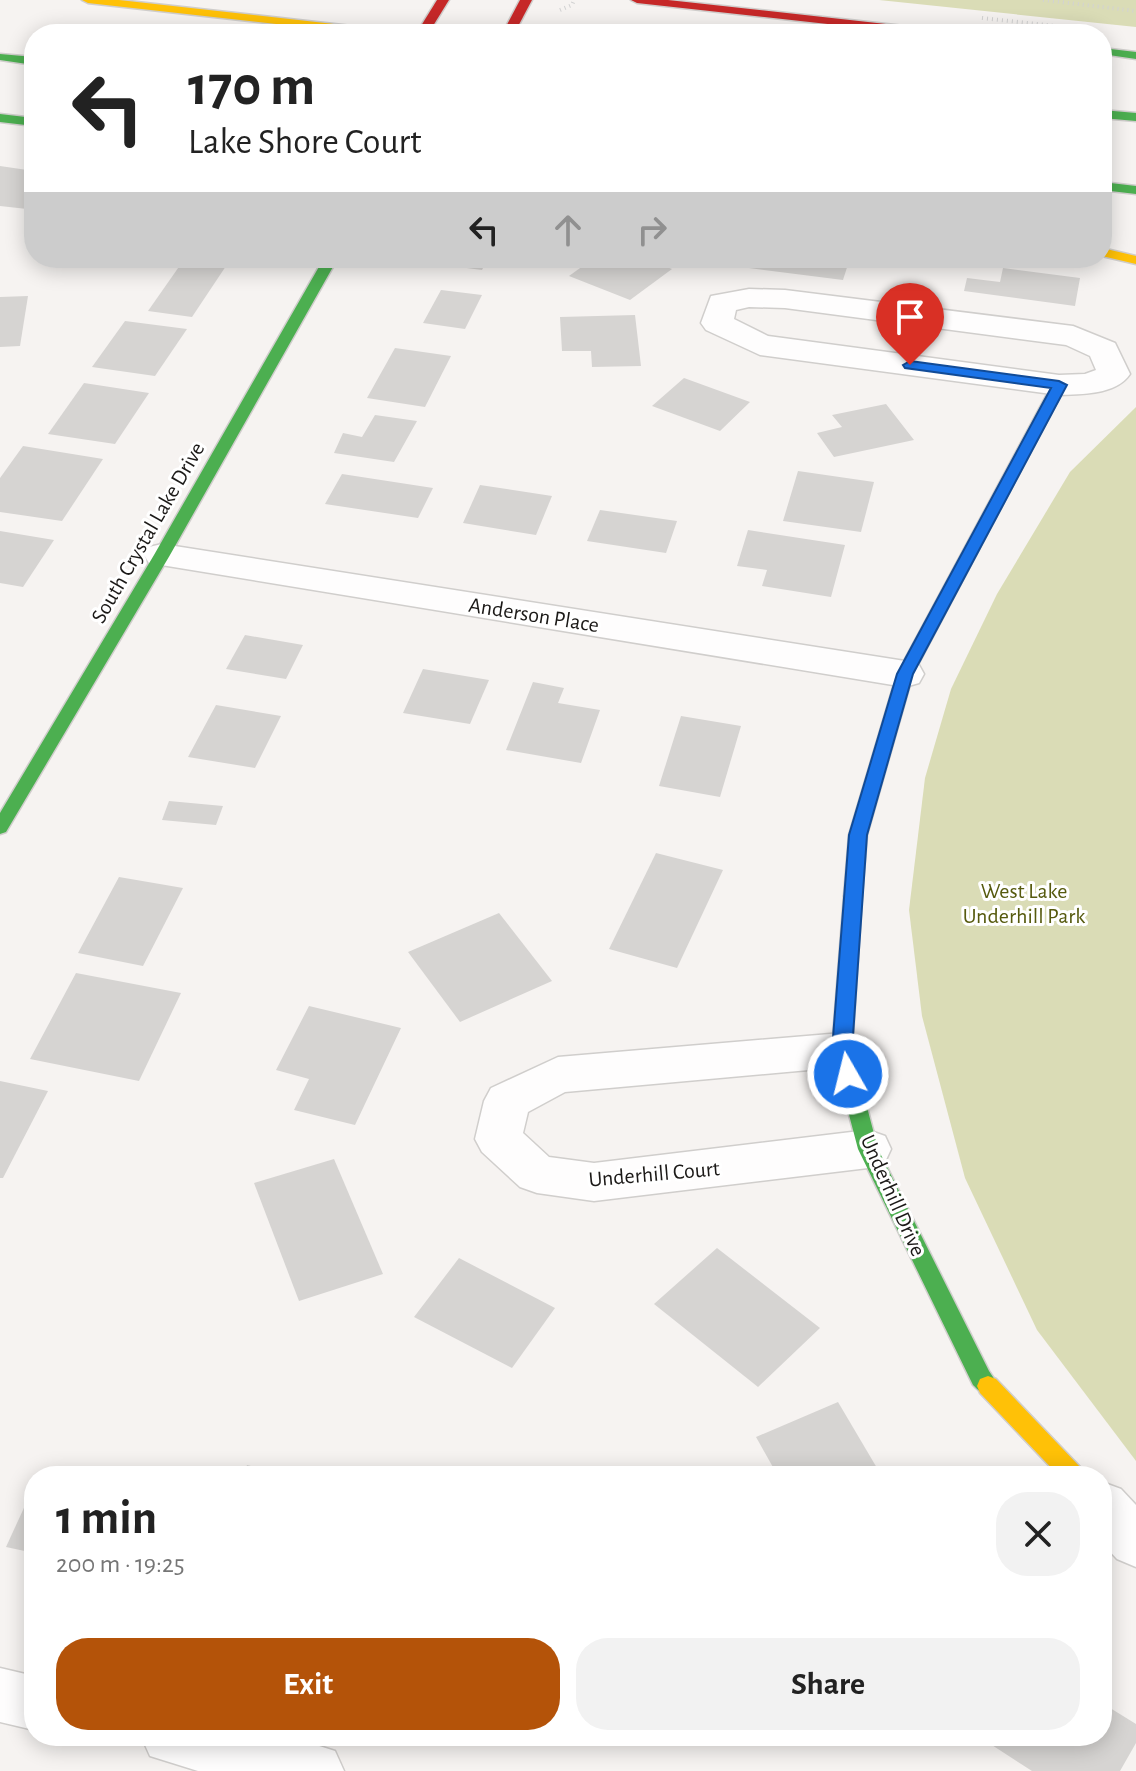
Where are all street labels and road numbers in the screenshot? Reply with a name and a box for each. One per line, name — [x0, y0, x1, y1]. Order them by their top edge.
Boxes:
street label: South Crystal Lake Drive — [87, 438, 209, 627]
street label: Anderson Place — [467, 594, 601, 636]
street label: Underhill Drive — [857, 1131, 930, 1259]
street label: Underhill Court — [588, 1157, 721, 1191]

